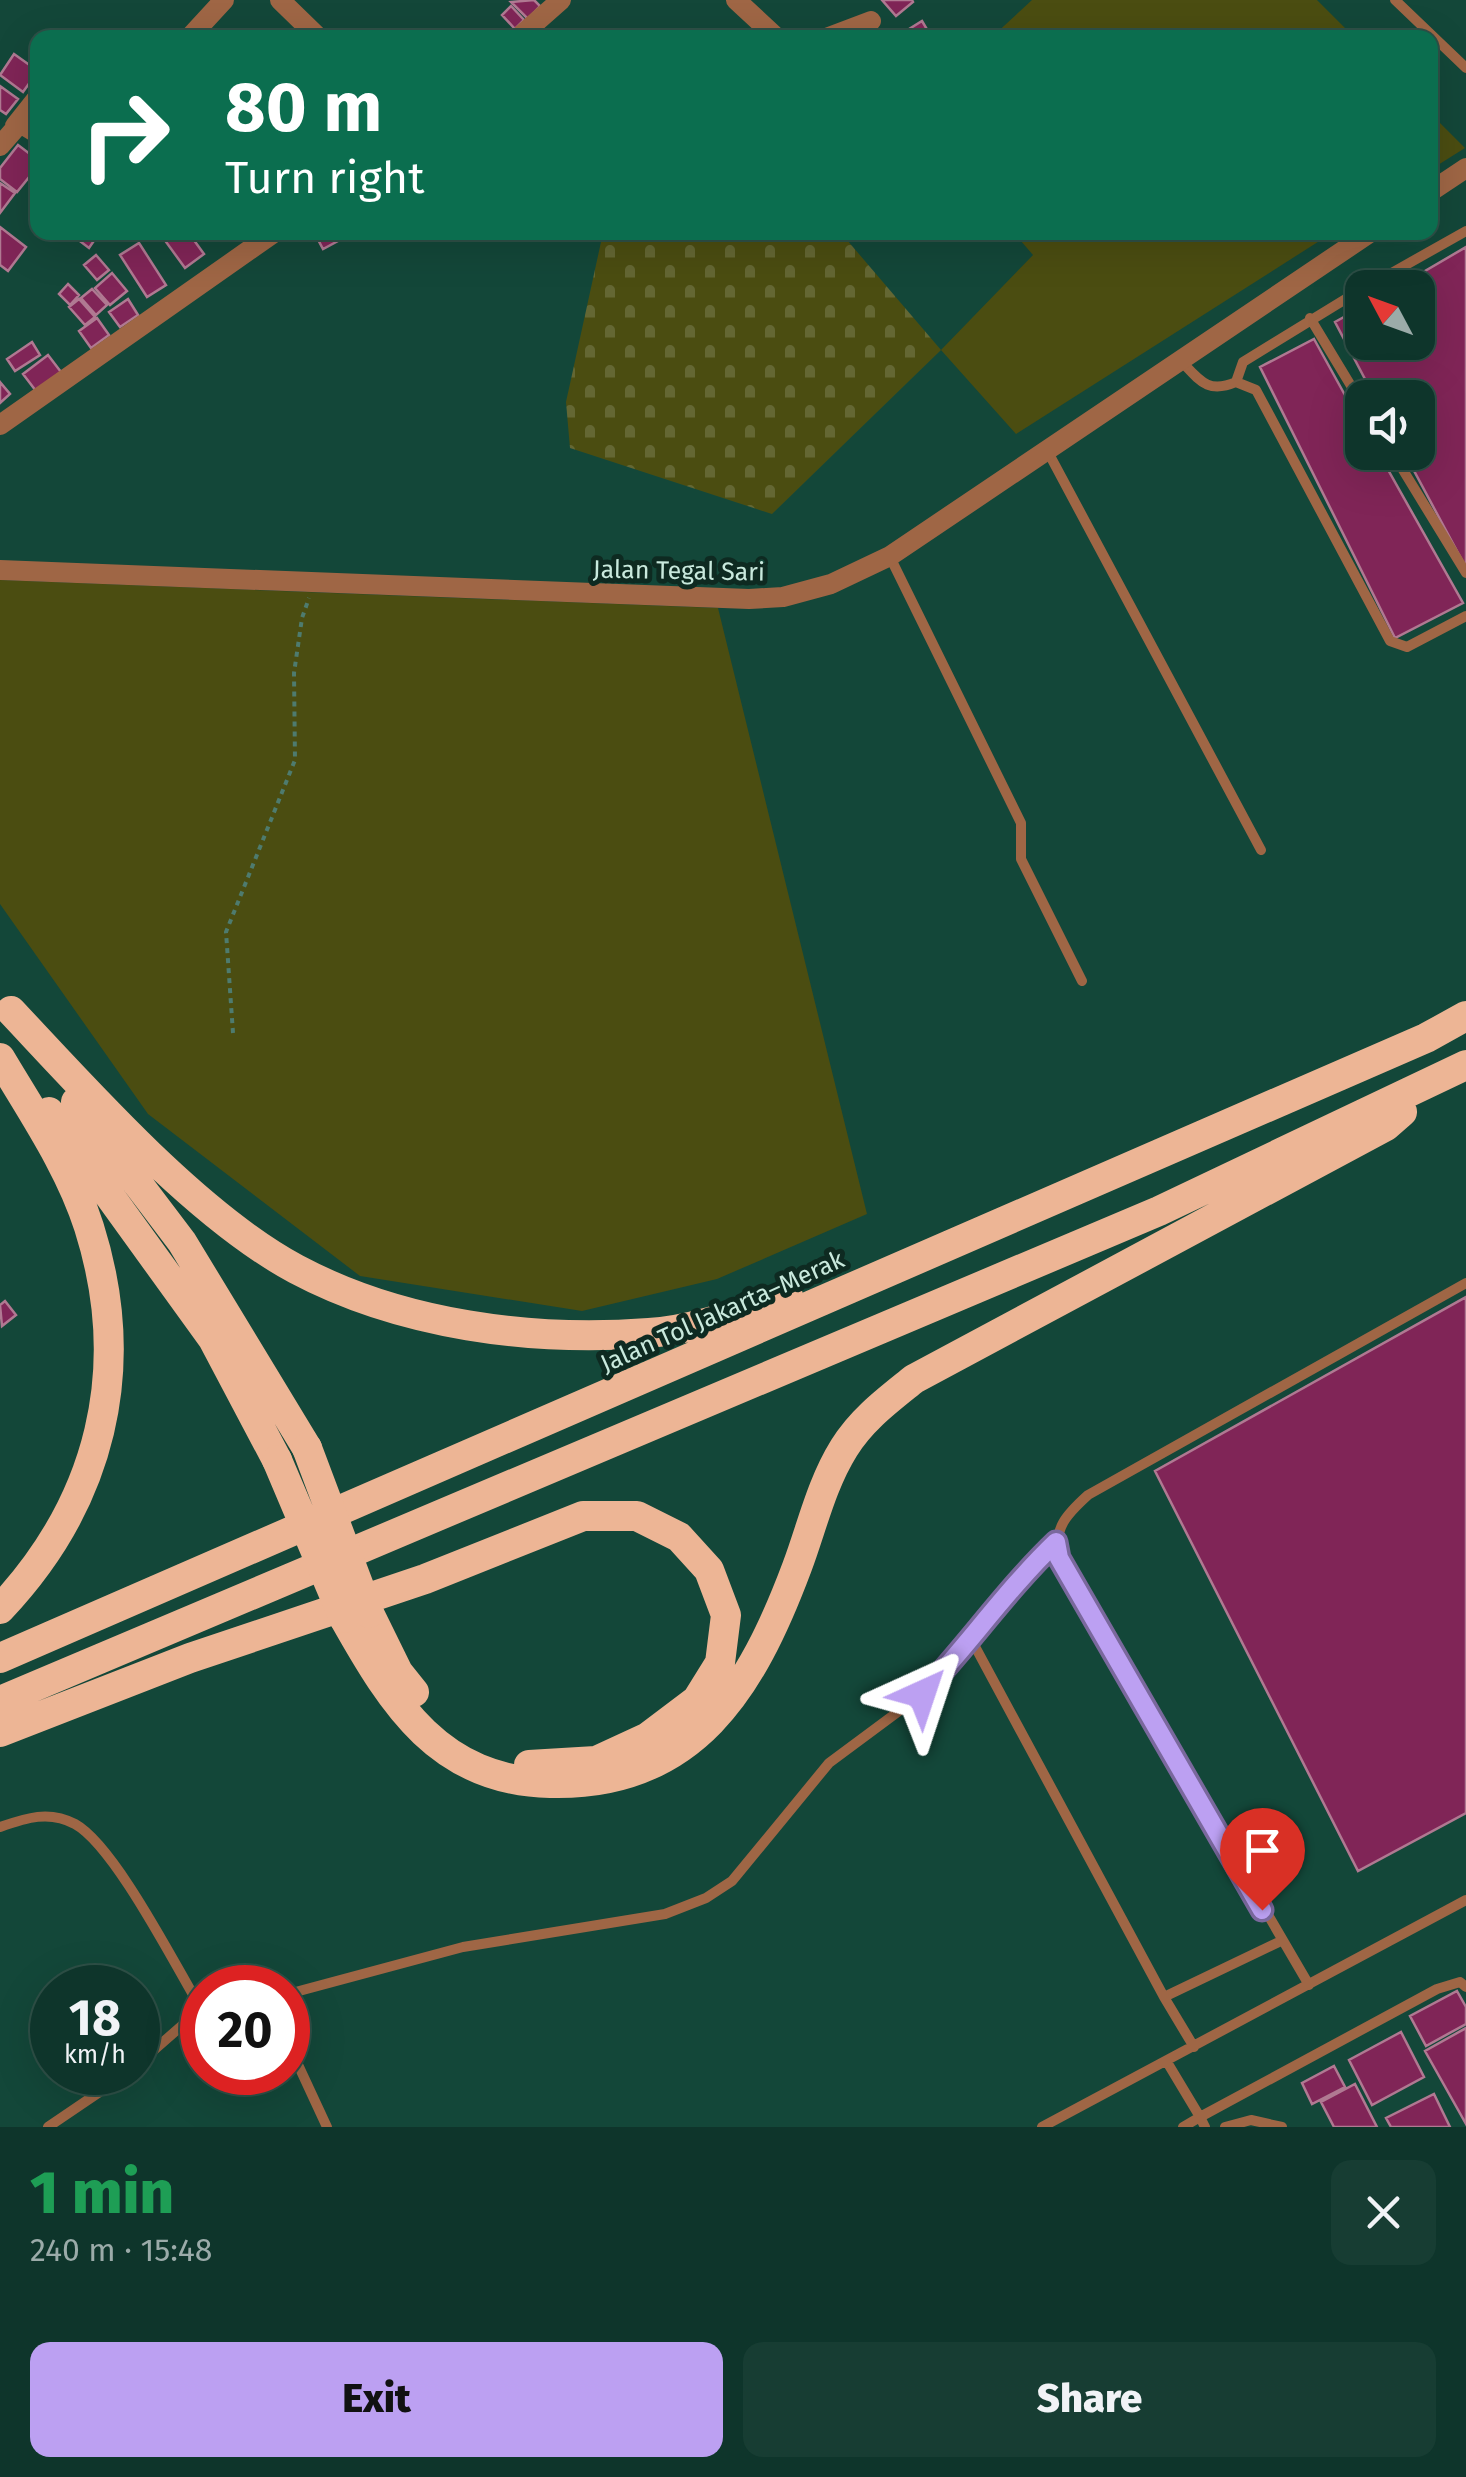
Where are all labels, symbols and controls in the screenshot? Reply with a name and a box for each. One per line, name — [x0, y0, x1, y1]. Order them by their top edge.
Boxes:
text: 80 m — [225, 66, 382, 150]
icon: right — [60, 70, 190, 200]
text: Turn right — [225, 151, 424, 205]
north arrow — [1345, 270, 1435, 360]
map controls — [1345, 270, 1435, 470]
button: sound — [1345, 380, 1435, 470]
street label: Jalan Tegal Sari — [593, 555, 765, 587]
street label: Jalan Tol Jakarta–Merak — [596, 1245, 849, 1379]
position arrow — [870, 1642, 974, 1746]
pin — [1220, 1808, 1305, 1911]
icon: arrive — [1235, 1823, 1290, 1878]
speed limit sign: 20 — [180, 1965, 310, 2095]
text: 18 — [69, 1988, 121, 2048]
text: km/h — [64, 2040, 126, 2070]
text: 1 min — [30, 2157, 174, 2229]
button: close — [1331, 2160, 1436, 2265]
text: 240 m · 15:48 — [30, 2231, 212, 2269]
button: Exit — [30, 2342, 723, 2457]
button: Share — [743, 2342, 1436, 2457]

